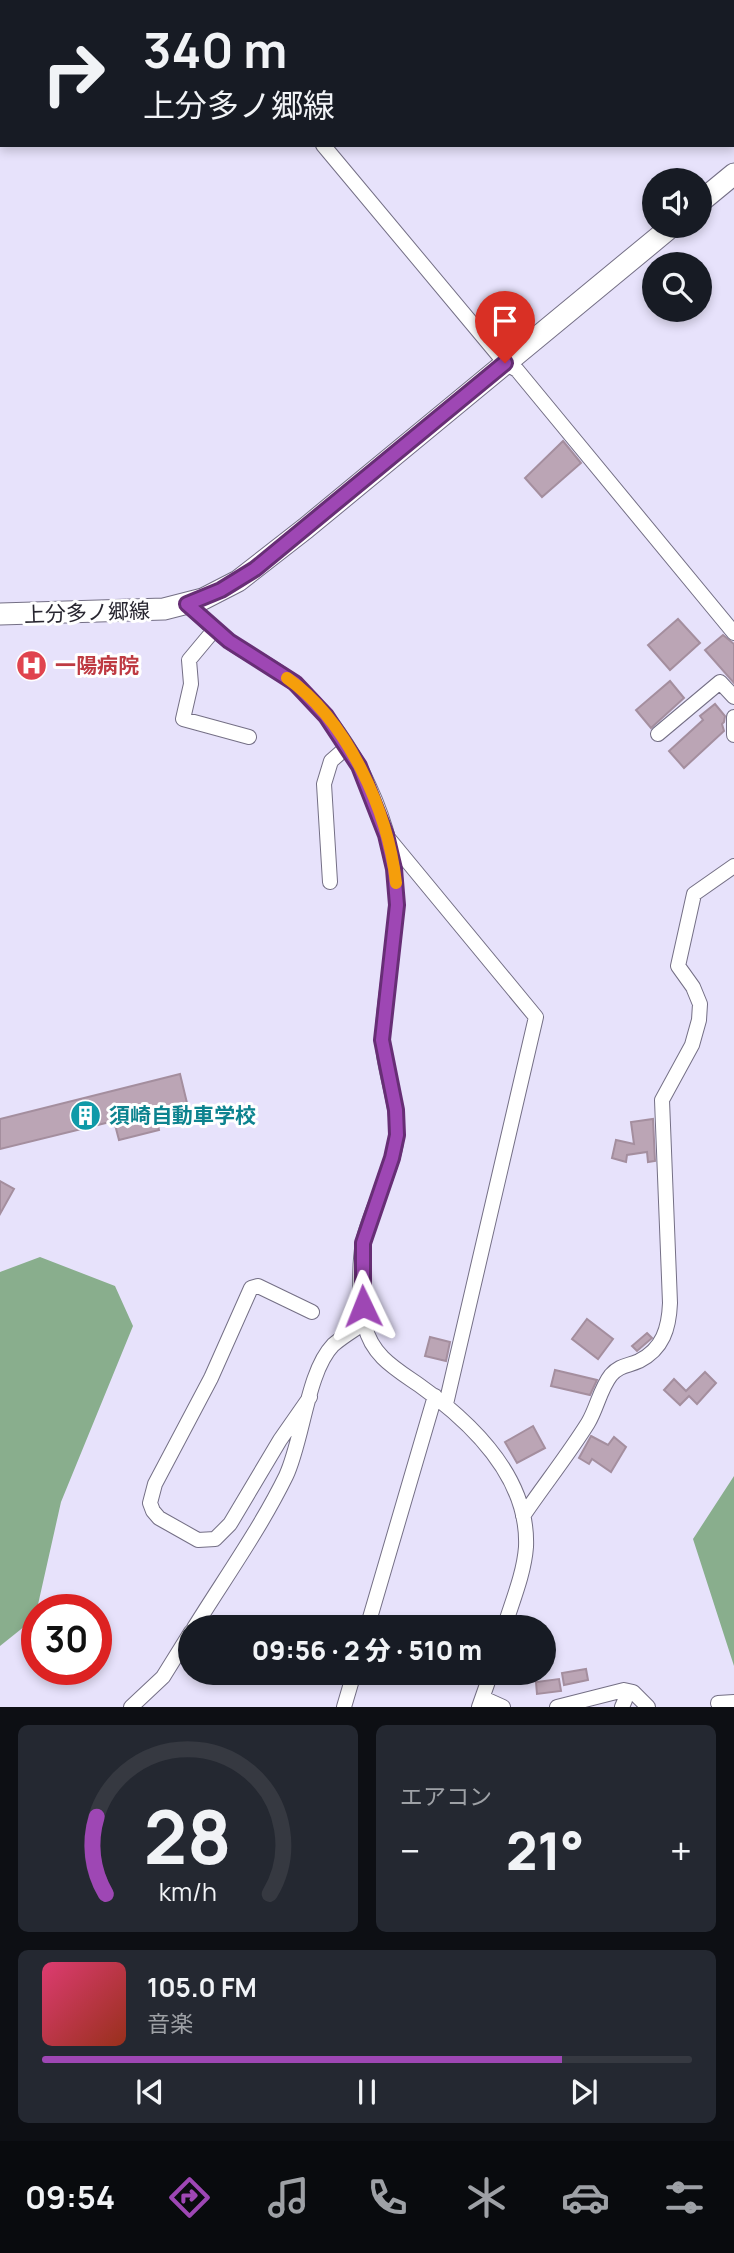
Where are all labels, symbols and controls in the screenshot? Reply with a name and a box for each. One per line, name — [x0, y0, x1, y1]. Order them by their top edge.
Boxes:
text: 340 m — [143, 16, 287, 83]
icon: right — [28, 28, 119, 119]
text: 上分多ノ郷線 — [143, 83, 335, 127]
map controls — [642, 168, 712, 322]
button: sound — [642, 168, 712, 238]
button: search — [642, 252, 712, 322]
pin — [475, 291, 535, 363]
icon: arrive — [486, 302, 524, 340]
street label: 上分多ノ郷線 — [24, 596, 150, 628]
hospital icon: 一陽病院 — [15, 648, 49, 682]
place label: 一陽病院 — [55, 651, 139, 679]
building icon: 須崎自動車学校 — [69, 1098, 103, 1132]
place label: 須崎自動車学校 — [109, 1101, 256, 1129]
position arrow — [326, 1269, 400, 1343]
speed limit sign: 30 — [21, 1594, 112, 1685]
text: 09:56 · 2 分 · 510 m — [252, 1632, 482, 1668]
text: エアコン — [400, 1780, 492, 1812]
text: 28 — [144, 1787, 232, 1887]
text: 21° — [506, 1815, 585, 1886]
text: − — [400, 1824, 421, 1876]
text: + — [670, 1824, 692, 1876]
text: km/h — [159, 1874, 217, 1909]
text: 105.0 FM — [147, 1969, 257, 2005]
text: 音楽 — [147, 2007, 193, 2039]
icon: previous — [131, 2073, 169, 2111]
icon: pause — [348, 2073, 386, 2111]
icon: next — [565, 2073, 603, 2111]
icon: directions — [165, 2173, 214, 2222]
icon: music — [264, 2173, 313, 2222]
icon: phone — [363, 2173, 412, 2222]
icon: climate — [462, 2173, 511, 2222]
icon: car — [561, 2173, 610, 2222]
icon: filters — [660, 2173, 709, 2222]
text: 09:54 — [25, 2175, 115, 2219]

